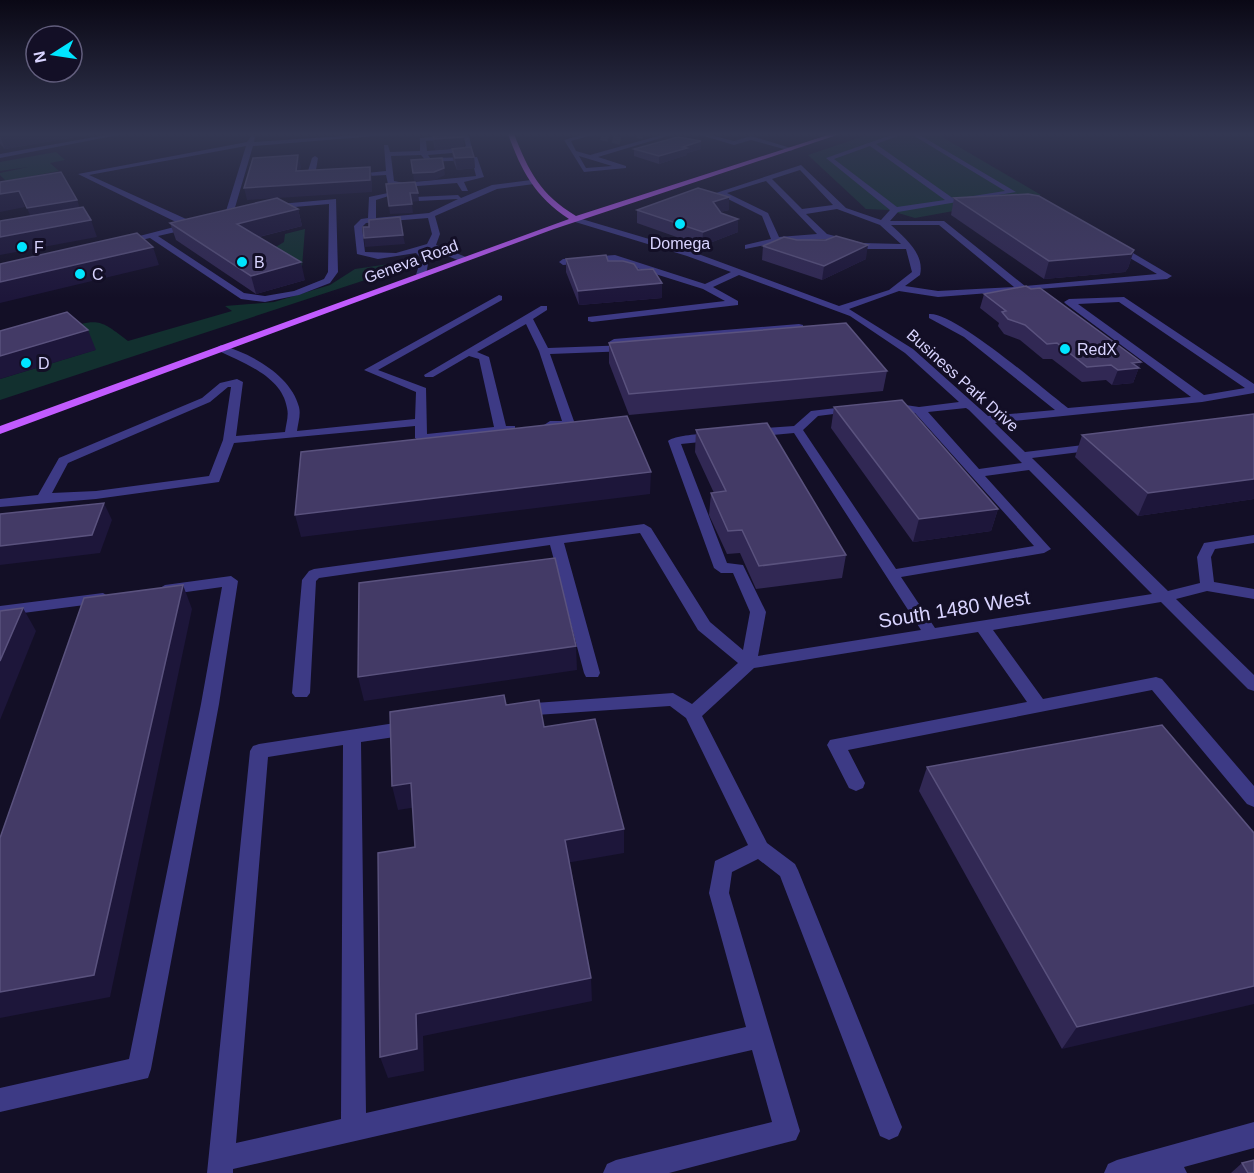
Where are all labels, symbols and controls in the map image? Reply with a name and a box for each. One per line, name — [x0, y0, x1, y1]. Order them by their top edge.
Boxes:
north arrow — [24, 24, 84, 84]
text: N — [30, 50, 49, 64]
marker: Domega — [673, 217, 687, 231]
place label: Domega — [650, 235, 710, 252]
street label: Geneva Road — [362, 237, 460, 286]
place label: F — [34, 239, 44, 256]
marker: F — [15, 240, 29, 254]
place label: B — [254, 254, 265, 271]
marker: B — [235, 255, 249, 269]
place label: C — [92, 266, 104, 283]
marker: C — [73, 267, 87, 281]
street label: Business Park Drive — [903, 326, 1022, 435]
place label: RedX — [1077, 341, 1117, 358]
marker: RedX — [1058, 342, 1072, 356]
place label: D — [38, 355, 50, 372]
marker: D — [19, 356, 33, 370]
street label: South 1480 West — [877, 586, 1032, 632]

